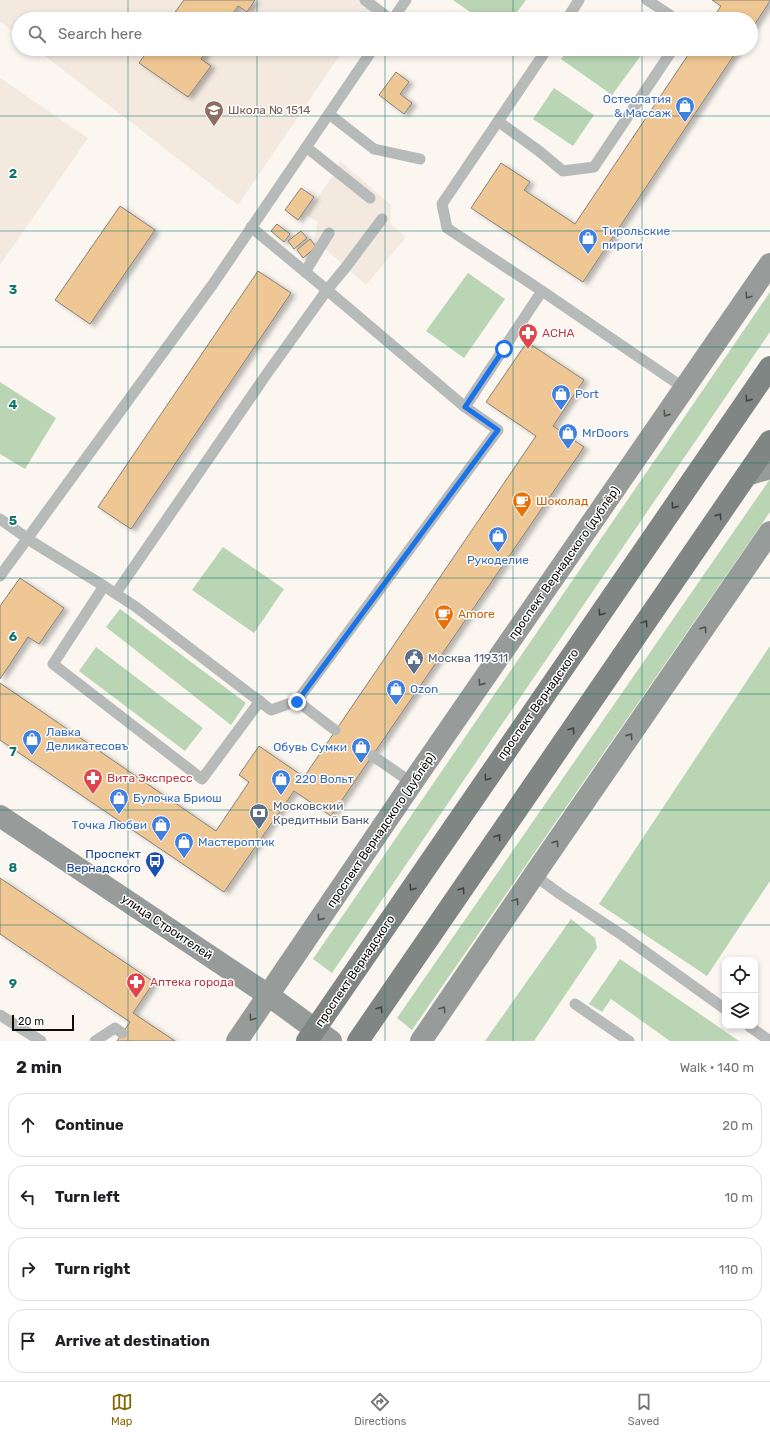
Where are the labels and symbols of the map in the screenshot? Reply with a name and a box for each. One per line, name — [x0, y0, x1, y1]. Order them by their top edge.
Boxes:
place label: Остеопатия & Массаж — [603, 92, 671, 120]
shop icon: Остеопатия & Массаж — [674, 95, 696, 123]
school or university icon: Школа № 1514 — [203, 99, 225, 127]
place label: Школа № 1514 — [228, 103, 311, 117]
text: 2 — [9, 166, 17, 181]
place label: Тирольские пироги — [602, 224, 671, 252]
shop icon: Тирольские пироги — [577, 227, 599, 255]
text: 3 — [9, 282, 18, 297]
one-way arrow — [746, 291, 753, 298]
pharmacy icon: ACHA — [517, 322, 539, 350]
place label: ACHA — [542, 326, 575, 340]
route start — [495, 340, 513, 358]
shop icon: Port — [550, 383, 572, 411]
place label: Port — [575, 387, 599, 401]
one-way arrow — [746, 395, 753, 402]
text: 4 — [9, 397, 18, 412]
one-way arrow — [664, 410, 671, 417]
shop icon: MrDoors — [557, 422, 579, 450]
place label: MrDoors — [582, 426, 629, 440]
street label: проспект Вернадского (дублёр) — [506, 484, 622, 642]
cafe icon: Шоколад — [511, 490, 533, 518]
place label: Шоколад — [536, 494, 588, 508]
one-way arrow — [672, 502, 679, 509]
text: 5 — [9, 513, 17, 528]
one-way arrow — [714, 513, 721, 520]
shop icon: Рукоделие — [487, 525, 509, 553]
place label: Рукоделие — [467, 553, 529, 567]
cafe icon: Amore — [433, 603, 455, 631]
place label: Amore — [458, 607, 495, 621]
one-way arrow — [599, 609, 606, 616]
one-way arrow — [640, 620, 647, 627]
one-way arrow — [699, 626, 706, 633]
text: 6 — [9, 629, 18, 644]
street label: проспект Вернадского — [494, 646, 582, 762]
public building icon: Москва 119311 — [403, 647, 425, 675]
place label: Москва 119311 — [428, 651, 508, 665]
shop icon: Ozon — [385, 678, 407, 706]
one-way arrow — [478, 679, 486, 686]
place label: Ozon — [410, 682, 438, 696]
route end — [288, 693, 306, 711]
place label: Лавка Деликатесовъ — [46, 725, 129, 753]
one-way arrow — [567, 727, 575, 734]
shop icon: Лавка Деликатесовъ — [21, 728, 43, 756]
one-way arrow — [625, 733, 632, 740]
shop icon: Обувь Сумки — [350, 736, 372, 764]
place label: Обувь Сумки — [273, 740, 347, 754]
text: 7 — [9, 744, 17, 759]
street label: проспект Вернадского (дублёр) — [324, 750, 438, 910]
pharmacy icon: Вита Экспресс — [82, 767, 104, 795]
shop icon: 220 Вольт — [270, 768, 292, 796]
place label: Вита Экспресс — [107, 771, 193, 785]
place label: 220 Вольт — [295, 772, 354, 786]
one-way arrow — [485, 774, 492, 781]
shop icon: Булочка Бриош — [108, 787, 130, 815]
place label: Булочка Бриош — [133, 791, 222, 805]
place label: Московский Кредитный Банк — [273, 799, 370, 827]
bank icon: Московский Кредитный Банк — [248, 802, 270, 830]
shop icon: Точка Любви — [150, 814, 172, 842]
place label: Точка Любви — [72, 818, 147, 832]
shop icon: Мастероптик — [173, 831, 195, 859]
one-way arrow — [493, 834, 501, 841]
place label: Мастероптик — [198, 835, 275, 849]
one-way arrow — [551, 840, 558, 847]
place label: Проспект Вернадского — [66, 847, 141, 875]
bus stop icon: Проспект Вернадского — [144, 850, 166, 878]
text: 8 — [9, 860, 18, 875]
one-way arrow — [410, 883, 417, 890]
one-way arrow — [457, 887, 465, 894]
street label: улица Строителей — [119, 891, 215, 963]
one-way arrow — [511, 898, 519, 905]
street label: проспект Вернадского — [312, 912, 398, 1030]
one-way arrow — [318, 914, 325, 921]
pharmacy icon: Аптека города — [125, 971, 147, 999]
place label: Аптека города — [150, 975, 234, 989]
text: 9 — [9, 976, 17, 991]
one-way arrow — [375, 1006, 383, 1013]
one-way arrow — [438, 1006, 446, 1013]
scale bar — [12, 1013, 74, 1032]
one-way arrow — [249, 1014, 257, 1021]

